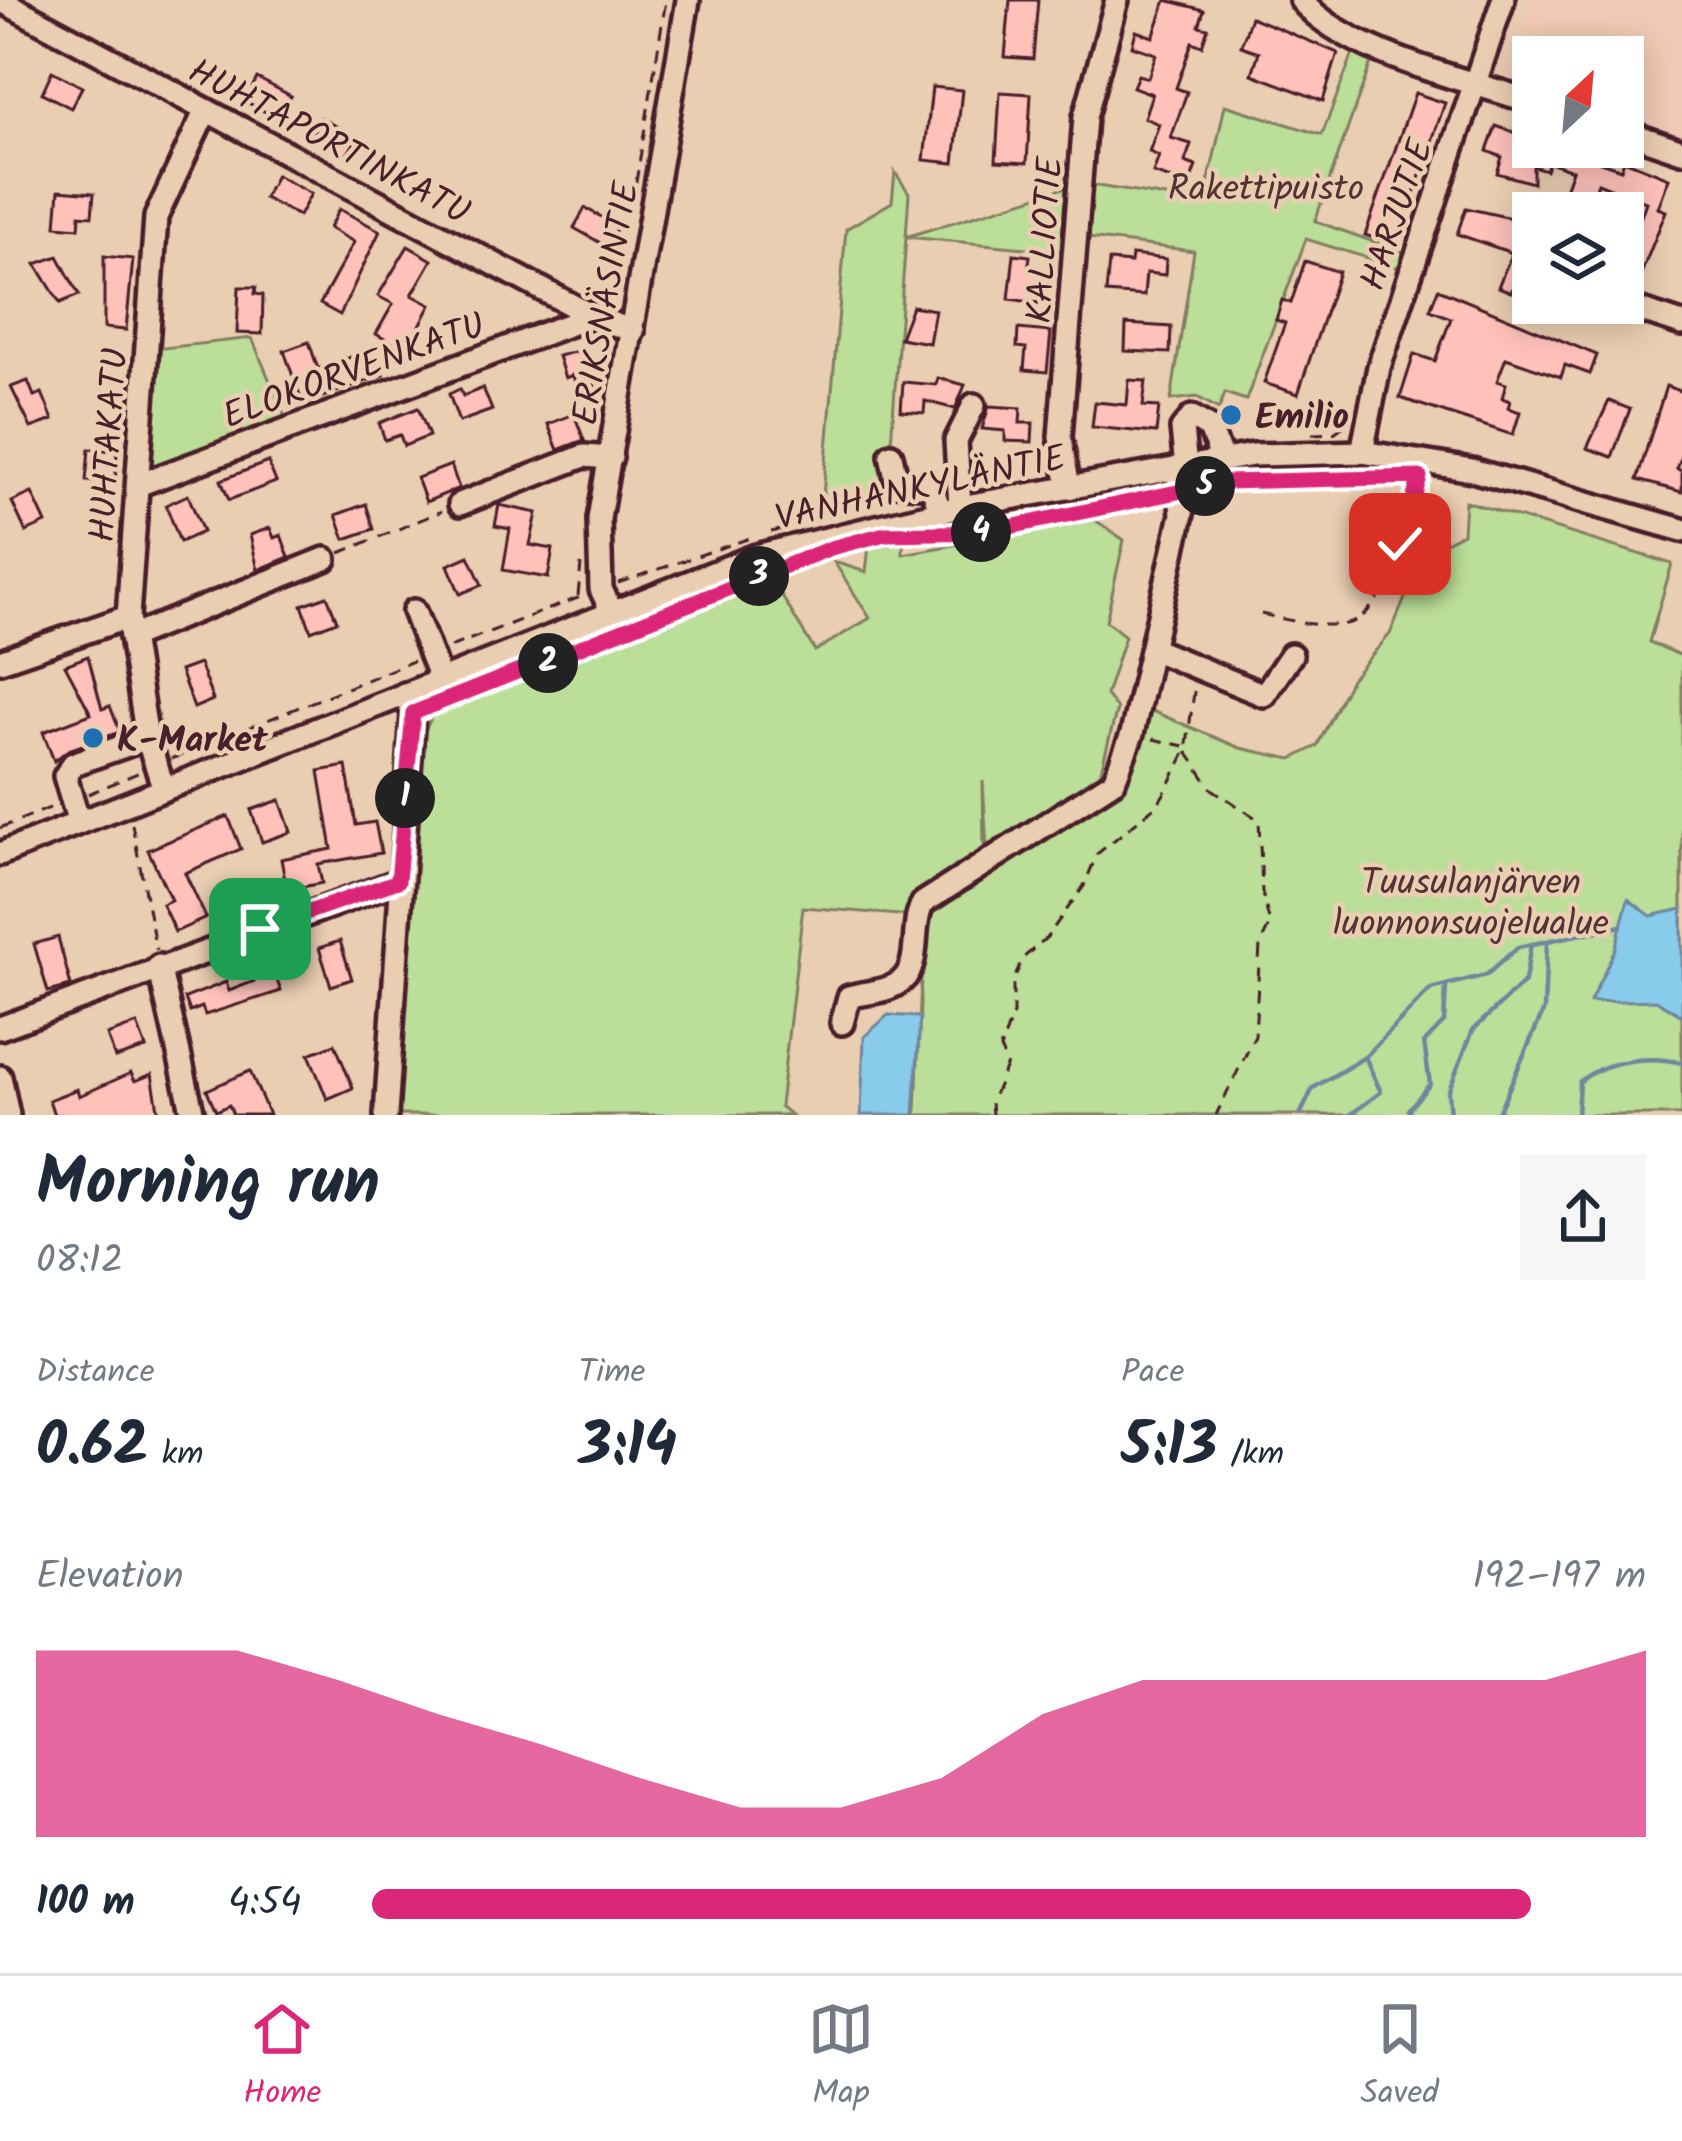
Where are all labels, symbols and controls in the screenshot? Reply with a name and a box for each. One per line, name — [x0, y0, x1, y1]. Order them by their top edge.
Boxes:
north arrow — [1512, 36, 1644, 168]
map controls — [1512, 36, 1644, 324]
street label: HUHTAPORTINKATU — [177, 45, 480, 242]
street label: HARJUTIE — [1346, 131, 1451, 299]
street label: KALLIOTIE — [1012, 154, 1081, 326]
park label: Rakettipuisto — [1168, 162, 1364, 219]
street label: ERIKSNÄSINTIE — [558, 177, 657, 430]
button: layers — [1512, 192, 1644, 324]
street label: ELOKORVENKATU — [215, 298, 493, 446]
street label: HUHTAKATU — [75, 346, 146, 544]
place label: Emilio — [1255, 390, 1349, 447]
marker: Emilio — [1218, 402, 1244, 428]
street label: VANHANKYLÄNTIE — [770, 431, 1072, 548]
pin: 5 — [1175, 456, 1235, 516]
text: 5 — [1197, 459, 1213, 512]
pin — [1349, 493, 1451, 595]
pin: 4 — [951, 502, 1011, 562]
text: 4 — [972, 505, 990, 558]
icon: check — [1367, 511, 1433, 577]
pin: 3 — [729, 546, 789, 606]
text: 3 — [750, 549, 768, 602]
pin: 2 — [518, 633, 578, 693]
text: 2 — [538, 636, 558, 689]
place label: K-Market — [117, 713, 269, 770]
marker: K-Market — [80, 725, 106, 751]
pin: 1 — [375, 768, 435, 828]
text: 1 — [400, 771, 410, 824]
park label: Tuusulanjärven luonnonsuojelualue — [1333, 856, 1609, 954]
pin — [209, 878, 311, 980]
icon: arrive — [227, 896, 293, 962]
text: Morning run — [36, 1133, 380, 1238]
button: share — [1520, 1154, 1646, 1280]
text: 08:12 — [36, 1231, 123, 1293]
text: Distance — [36, 1347, 155, 1400]
text: Time — [579, 1347, 645, 1400]
text: Pace — [1121, 1347, 1184, 1400]
text: 0.62 — [36, 1400, 149, 1496]
text: 3:14 — [579, 1400, 677, 1496]
text: 5:13 — [1121, 1400, 1217, 1496]
text: km — [149, 1429, 203, 1482]
text: /km — [1217, 1429, 1284, 1482]
text: Elevation — [36, 1547, 184, 1609]
text: 192–197 m — [1472, 1547, 1646, 1609]
text: 100 m — [36, 1873, 135, 1935]
text: 4:54 — [228, 1873, 302, 1935]
tab: Home — [243, 1996, 321, 2121]
tab: Map — [808, 1996, 874, 2121]
tab: Saved — [1360, 1996, 1439, 2121]

